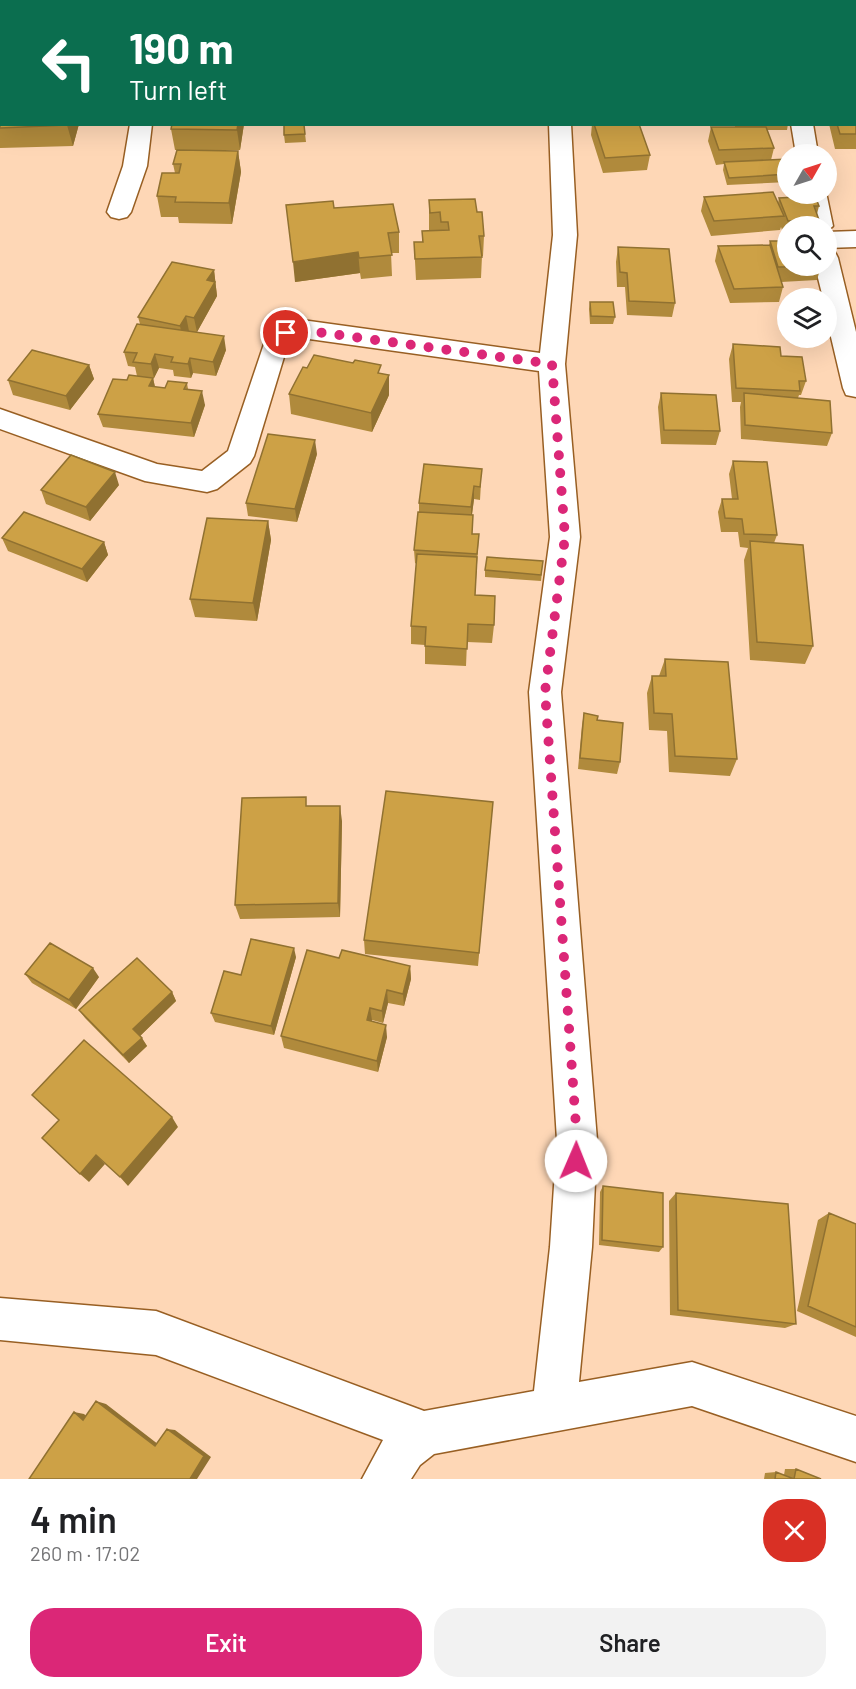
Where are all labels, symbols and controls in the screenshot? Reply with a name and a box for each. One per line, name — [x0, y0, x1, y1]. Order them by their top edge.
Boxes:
text: 190 m — [129, 22, 234, 72]
icon: left — [30, 24, 108, 102]
text: Turn left — [129, 73, 227, 105]
north arrow — [777, 144, 837, 204]
map controls — [777, 144, 837, 348]
button: search — [777, 216, 837, 276]
button: layers — [777, 288, 837, 348]
pin — [260, 307, 311, 358]
icon: arrive — [269, 316, 302, 349]
position arrow — [544, 1129, 608, 1193]
text: 4 min — [30, 1497, 117, 1540]
button: close — [763, 1499, 826, 1562]
text: 260 m · 17:02 — [30, 1541, 140, 1565]
button: Exit — [30, 1608, 422, 1677]
button: Share — [434, 1608, 826, 1677]

